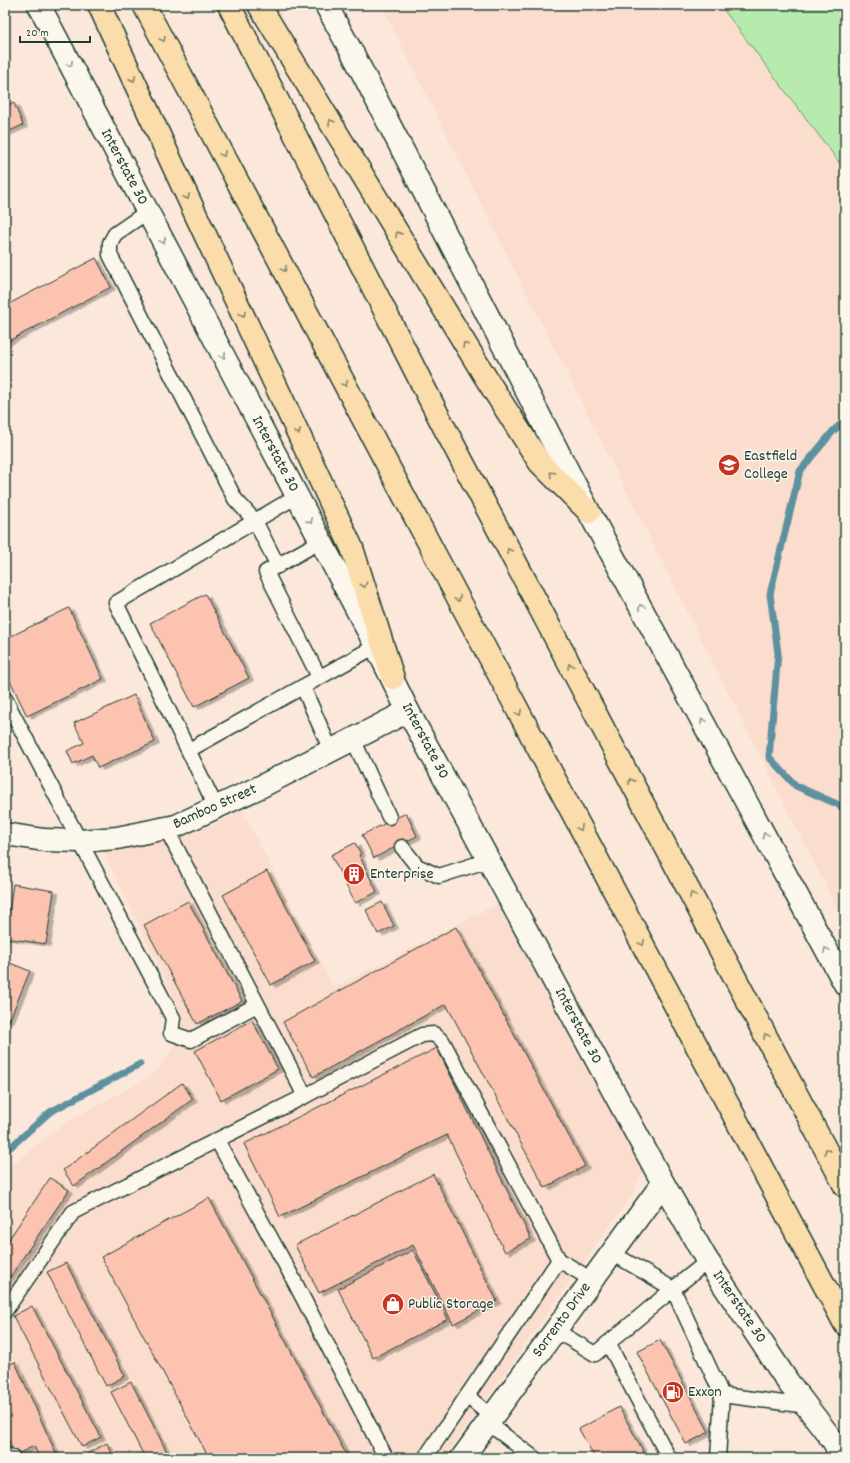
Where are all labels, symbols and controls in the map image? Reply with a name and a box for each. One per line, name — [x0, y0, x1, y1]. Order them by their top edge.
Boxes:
scale bar — [20, 18, 90, 44]
text: 20 m — [26, 25, 49, 42]
one-way arrow — [158, 35, 165, 43]
one-way arrow — [65, 60, 73, 68]
one-way arrow — [128, 74, 136, 82]
one-way arrow — [328, 119, 335, 126]
street label: Interstate 30 — [94, 125, 154, 209]
one-way arrow — [219, 150, 226, 158]
one-way arrow — [183, 193, 191, 200]
one-way arrow — [395, 231, 403, 238]
one-way arrow — [158, 237, 166, 245]
one-way arrow — [279, 265, 287, 273]
one-way arrow — [238, 310, 246, 318]
one-way arrow — [463, 342, 470, 349]
one-way arrow — [219, 352, 226, 360]
one-way arrow — [340, 380, 347, 388]
street label: Interstate 30 — [245, 412, 305, 496]
one-way arrow — [293, 428, 301, 435]
place label: Eastfield College — [744, 445, 797, 486]
school or university icon: Eastfield College — [716, 452, 742, 478]
one-way arrow — [549, 472, 557, 479]
one-way arrow — [305, 517, 313, 524]
one-way arrow — [507, 548, 514, 555]
one-way arrow — [359, 581, 368, 588]
one-way arrow — [453, 594, 461, 602]
one-way arrow — [638, 604, 645, 611]
one-way arrow — [567, 662, 575, 670]
street label: Interstate 30 — [395, 699, 455, 783]
one-way arrow — [514, 709, 522, 716]
one-way arrow — [700, 718, 707, 725]
one-way arrow — [628, 777, 636, 785]
street label: Bamboo Street — [169, 778, 261, 836]
one-way arrow — [576, 824, 583, 831]
one-way arrow — [762, 832, 769, 840]
building icon: Enterprise — [341, 861, 367, 887]
place label: Enterprise — [370, 863, 434, 886]
one-way arrow — [689, 892, 696, 900]
one-way arrow — [637, 939, 644, 946]
one-way arrow — [824, 947, 831, 954]
street label: Interstate 30 — [548, 984, 608, 1068]
one-way arrow — [763, 1033, 771, 1040]
one-way arrow — [824, 1148, 832, 1155]
street label: Interstate 30 — [706, 1266, 772, 1348]
street label: Sorrento Drive — [527, 1278, 597, 1362]
shop icon: Public Storage — [380, 1291, 406, 1317]
place label: Public Storage — [408, 1293, 494, 1316]
fuel station icon: Exxon — [660, 1379, 686, 1405]
place label: Exxon — [688, 1381, 722, 1404]

